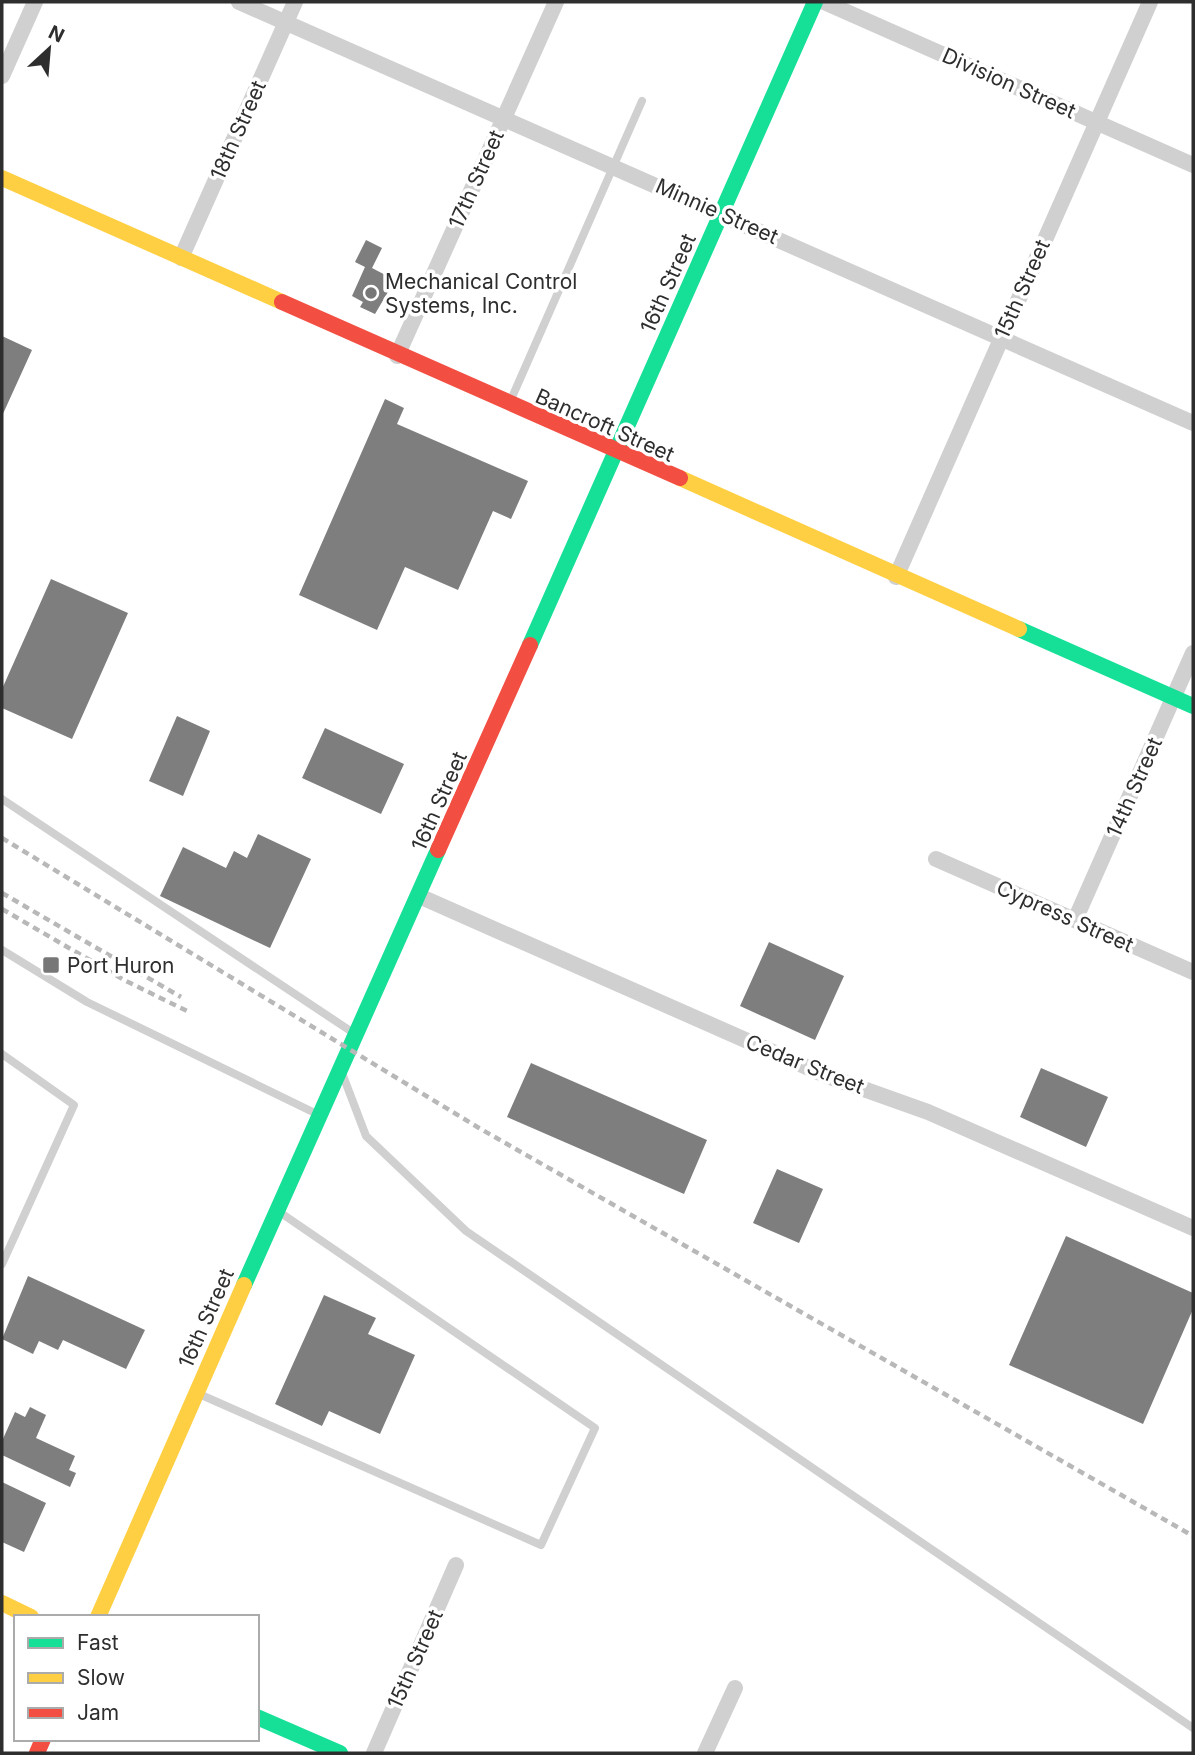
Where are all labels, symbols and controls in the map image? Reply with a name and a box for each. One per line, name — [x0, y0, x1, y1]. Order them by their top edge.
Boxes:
north arrow — [14, 14, 84, 84]
text: N — [45, 21, 68, 48]
street label: Division Street — [938, 42, 1080, 124]
street label: 18th Street — [205, 76, 271, 183]
street label: 17th Street — [443, 126, 509, 232]
street label: Minnie Street — [652, 173, 782, 249]
street label: 16th Street — [635, 229, 701, 337]
street label: 15th Street — [989, 235, 1055, 342]
place label: Mechanical Control Systems, Inc. — [385, 269, 577, 318]
marker: Mechanical Control Systems, Inc. — [363, 285, 379, 301]
street label: Bancroft Street — [532, 383, 678, 467]
street label: 14th Street — [1101, 733, 1167, 841]
street label: 16th Street — [406, 747, 472, 855]
street label: Cypress Street — [993, 875, 1137, 957]
place label: Port Huron — [67, 953, 174, 978]
marker: Port Huron — [41, 955, 61, 975]
street label: Cedar Street — [742, 1029, 868, 1099]
street label: 16th Street — [173, 1264, 239, 1372]
street label: 15th Street — [382, 1605, 448, 1712]
legend — [14, 1615, 259, 1741]
text: Fast — [77, 1630, 119, 1655]
text: Slow — [77, 1665, 125, 1690]
text: Jam — [77, 1700, 119, 1725]

